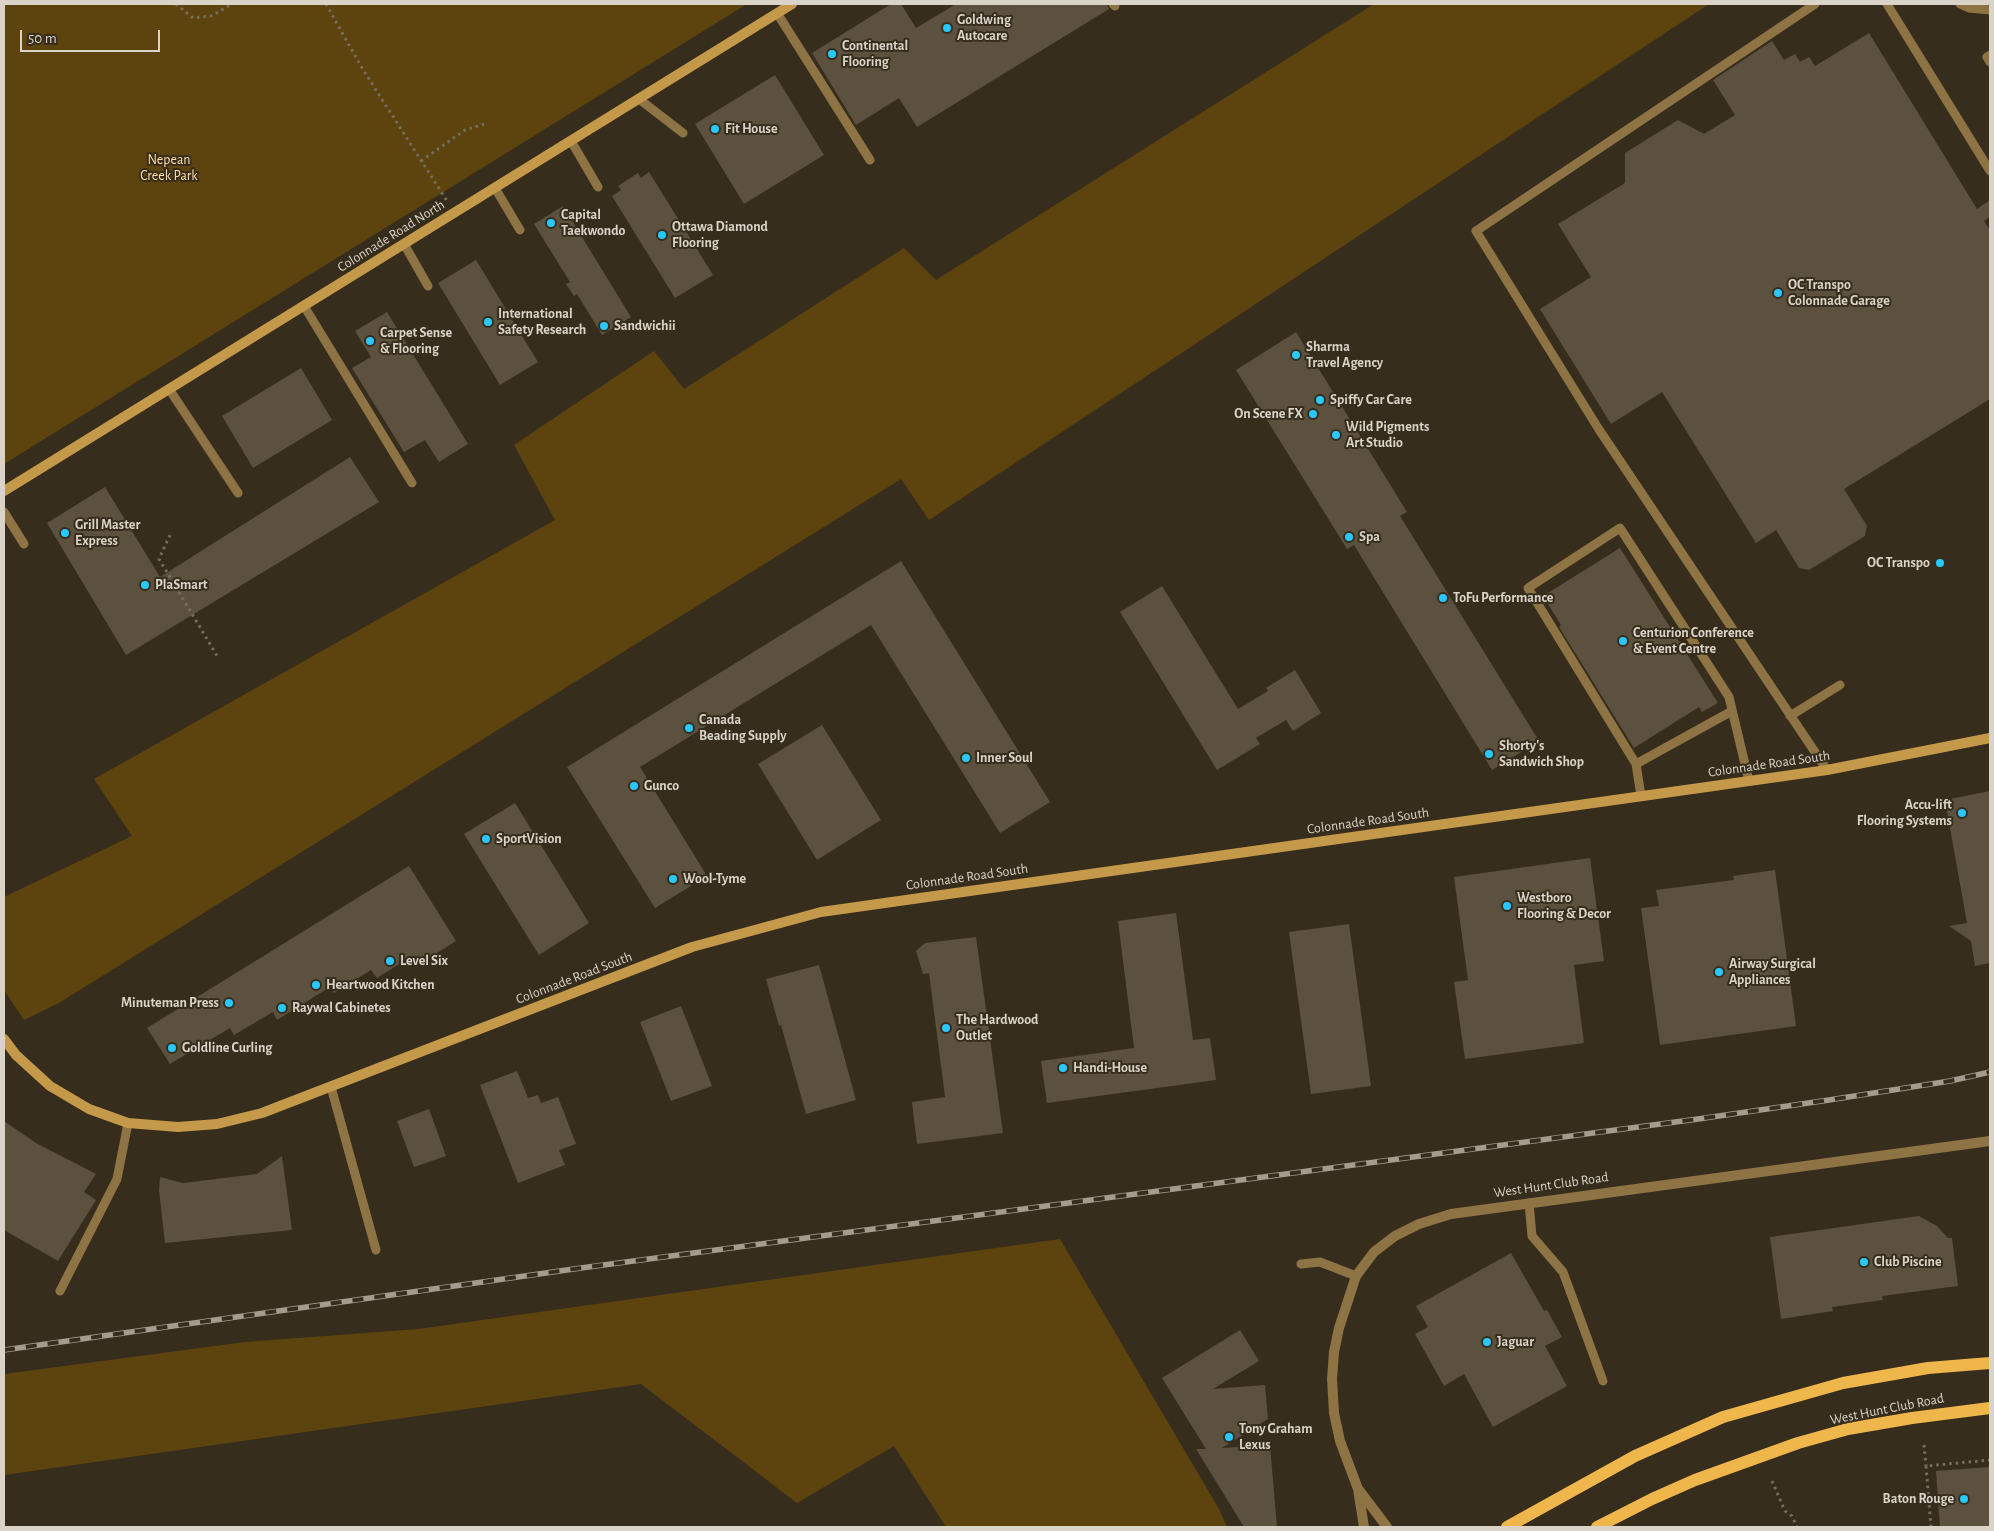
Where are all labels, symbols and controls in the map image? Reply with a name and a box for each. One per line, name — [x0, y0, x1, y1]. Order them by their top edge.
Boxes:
place label: Goldwing Autocare — [957, 12, 1011, 44]
scale bar — [22, 20, 162, 52]
marker: Goldwing Autocare — [941, 22, 953, 34]
text: 50 m — [28, 31, 57, 46]
place label: Continental Flooring — [842, 38, 908, 70]
marker: Continental Flooring — [826, 48, 838, 60]
place label: Fit House — [725, 121, 778, 137]
marker: Fit House — [709, 123, 721, 135]
park label: Nepean Creek Park — [140, 152, 198, 184]
street label: Colonnade Road North — [334, 196, 448, 276]
place label: Capital Taekwondo — [561, 207, 625, 240]
marker: Capital Taekwondo — [545, 217, 557, 229]
place label: Ottawa Diamond Flooring — [672, 219, 768, 252]
marker: Ottawa Diamond Flooring — [656, 229, 668, 241]
place label: OC Transpo Colonnade Garage — [1788, 277, 1890, 310]
marker: OC Transpo Colonnade Garage — [1772, 287, 1784, 299]
place label: International Safety Research — [498, 306, 586, 338]
marker: International Safety Research — [482, 316, 494, 328]
place label: Sandwichii — [614, 318, 676, 334]
marker: Sandwichii — [598, 320, 610, 332]
place label: Carpet Sense & Flooring — [380, 325, 452, 358]
marker: Carpet Sense & Flooring — [364, 335, 376, 347]
place label: Sharma Travel Agency — [1306, 339, 1383, 372]
marker: Sharma Travel Agency — [1290, 349, 1302, 361]
place label: Spiffy Car Care — [1330, 392, 1412, 408]
marker: Spiffy Car Care — [1314, 394, 1326, 406]
place label: On Scene FX — [1234, 406, 1303, 422]
marker: On Scene FX — [1307, 408, 1319, 420]
place label: Wild Pigments Art Studio — [1346, 419, 1429, 452]
marker: Wild Pigments Art Studio — [1330, 429, 1342, 441]
place label: Grill Master Express — [75, 517, 140, 550]
marker: Grill Master Express — [59, 527, 71, 539]
place label: Spa — [1359, 529, 1380, 545]
marker: Spa — [1343, 531, 1355, 543]
place label: OC Transpo — [1867, 555, 1930, 571]
marker: OC Transpo — [1934, 557, 1946, 569]
place label: PlaSmart — [155, 577, 208, 593]
marker: PlaSmart — [139, 579, 151, 591]
place label: ToFu Performance — [1453, 590, 1553, 606]
marker: ToFu Performance — [1437, 592, 1449, 604]
place label: Centurion Conference & Event Centre — [1633, 625, 1754, 658]
marker: Centurion Conference & Event Centre — [1617, 635, 1629, 647]
place label: Canada Beading Supply — [699, 712, 787, 744]
marker: Canada Beading Supply — [683, 722, 695, 734]
place label: Shorty's Sandwich Shop — [1499, 738, 1584, 770]
street label: Colonnade Road South — [1707, 747, 1831, 781]
marker: Shorty's Sandwich Shop — [1483, 748, 1495, 760]
place label: Inner Soul — [976, 750, 1033, 766]
marker: Inner Soul — [960, 752, 972, 764]
place label: Gunco — [644, 778, 679, 794]
marker: Gunco — [628, 780, 640, 792]
place label: Accu-lift Flooring Systems — [1857, 797, 1952, 830]
street label: Colonnade Road South — [1306, 804, 1430, 838]
marker: Accu-lift Flooring Systems — [1956, 807, 1968, 819]
place label: SportVision — [496, 831, 562, 847]
marker: SportVision — [480, 833, 492, 845]
street label: Colonnade Road South — [905, 860, 1029, 894]
place label: Wool-Tyme — [683, 871, 746, 887]
marker: Wool-Tyme — [667, 873, 679, 885]
place label: Westboro Flooring & Decor — [1517, 890, 1611, 922]
marker: Westboro Flooring & Decor — [1501, 900, 1513, 912]
street label: Colonnade Road South — [514, 948, 634, 1008]
place label: Level Six — [400, 953, 448, 969]
marker: Level Six — [384, 955, 396, 967]
place label: Airway Surgical Appliances — [1729, 956, 1816, 989]
marker: Airway Surgical Appliances — [1713, 966, 1725, 978]
place label: Heartwood Kitchen — [326, 977, 435, 993]
marker: Heartwood Kitchen — [310, 979, 322, 991]
place label: Minuteman Press — [121, 995, 219, 1011]
marker: Minuteman Press — [223, 997, 235, 1009]
place label: Raywal Cabinetes — [292, 1000, 391, 1016]
marker: Raywal Cabinetes — [276, 1002, 288, 1014]
place label: The Hardwood Outlet — [956, 1012, 1038, 1044]
marker: The Hardwood Outlet — [940, 1022, 952, 1034]
place label: Goldline Curling — [182, 1040, 272, 1056]
marker: Goldline Curling — [166, 1042, 178, 1054]
place label: Handi-House — [1073, 1060, 1147, 1076]
marker: Handi-House — [1057, 1062, 1069, 1074]
street label: West Hunt Club Road — [1492, 1169, 1610, 1201]
place label: Club Piscine — [1874, 1254, 1942, 1270]
marker: Club Piscine — [1858, 1256, 1870, 1268]
place label: Jaguar — [1497, 1334, 1534, 1350]
marker: Jaguar — [1481, 1336, 1493, 1348]
street label: West Hunt Club Road — [1828, 1390, 1946, 1428]
place label: Tony Graham Lexus — [1239, 1421, 1313, 1454]
marker: Tony Graham Lexus — [1223, 1431, 1235, 1443]
place label: Baton Rouge — [1883, 1491, 1954, 1507]
marker: Baton Rouge — [1958, 1493, 1970, 1505]

